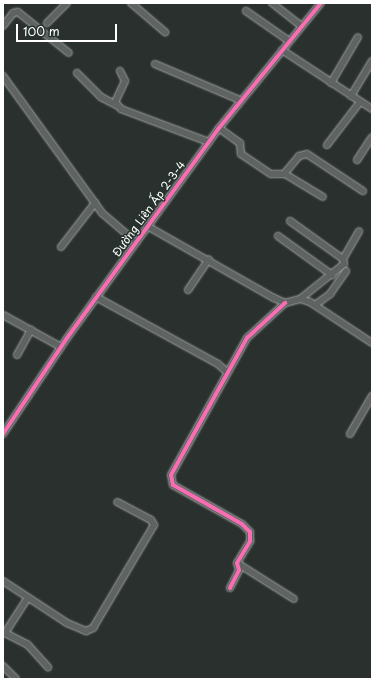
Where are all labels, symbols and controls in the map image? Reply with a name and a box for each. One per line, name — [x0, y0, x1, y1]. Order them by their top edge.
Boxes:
scale bar — [18, 16, 119, 42]
text: 100 m — [23, 22, 60, 40]
street label: Đường Liên Ấp 2-3-4 — [110, 159, 188, 259]

